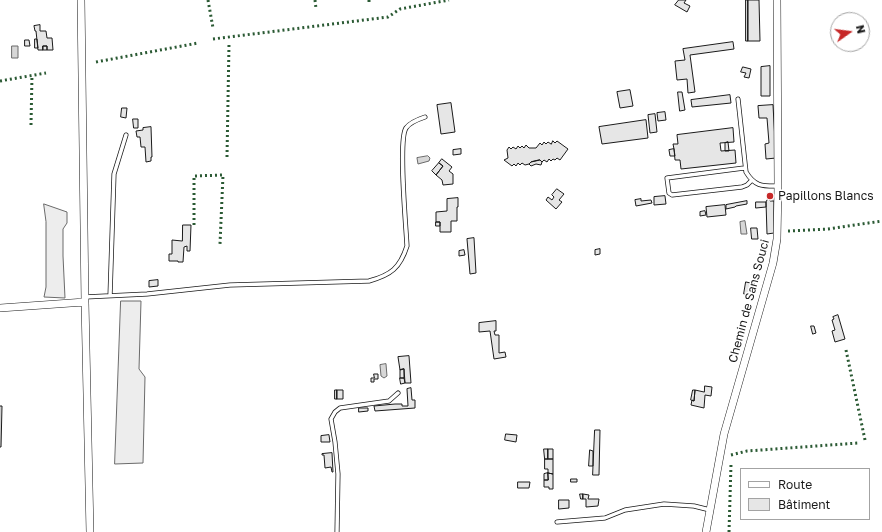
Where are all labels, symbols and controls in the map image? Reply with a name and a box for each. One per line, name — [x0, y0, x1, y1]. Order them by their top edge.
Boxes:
north arrow — [830, 12, 870, 52]
text: N — [854, 24, 868, 35]
place label: Papillons Blancs — [778, 189, 874, 203]
marker: Papillons Blancs — [765, 191, 775, 201]
street label: Chemin de Sans Souci — [726, 238, 772, 364]
legend — [740, 468, 870, 520]
text: Route — [778, 477, 812, 492]
text: Bâtiment — [778, 497, 830, 512]

